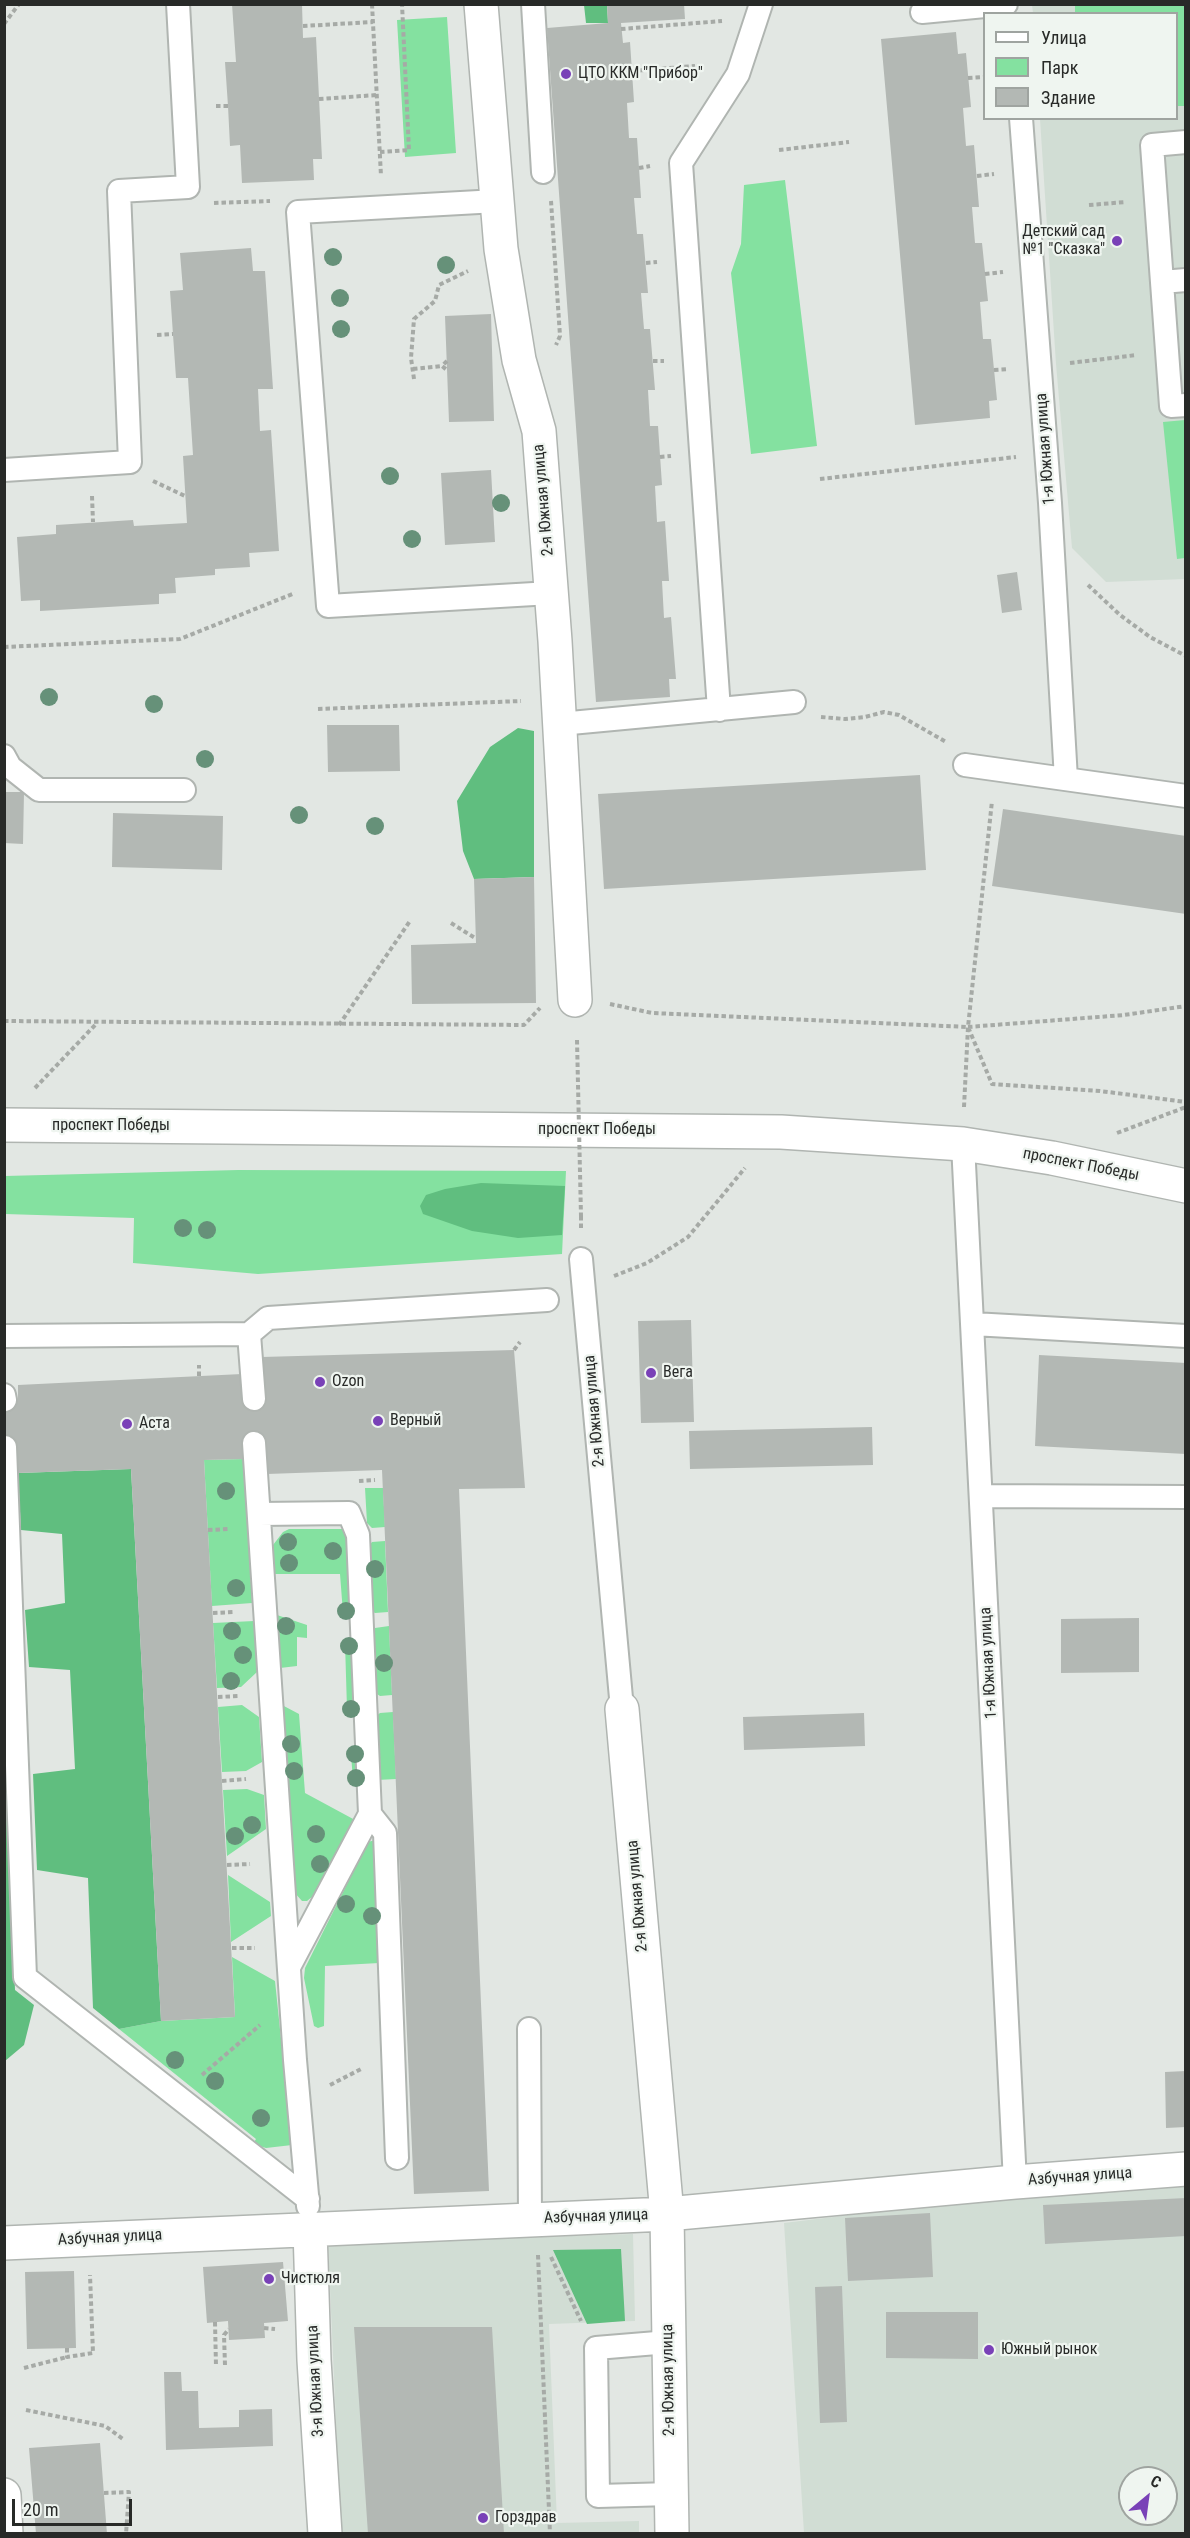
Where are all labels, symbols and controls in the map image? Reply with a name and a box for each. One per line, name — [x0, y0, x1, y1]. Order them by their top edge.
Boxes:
legend — [983, 12, 1178, 120]
text: Улица — [1041, 27, 1087, 48]
text: Парк — [1041, 57, 1078, 78]
place label: ЦТО ККМ "Прибор" — [578, 64, 703, 84]
marker: ЦТО ККМ "Прибор" — [559, 67, 573, 81]
text: Здание — [1041, 87, 1095, 108]
place label: Детский сад №1 "Сказка" — [1022, 222, 1105, 260]
marker: Детский сад №1 "Сказка" — [1110, 234, 1124, 248]
street label: 1-я Южная улица — [1033, 392, 1059, 506]
street label: 2-я Южная улица — [530, 443, 558, 557]
street label: проспект Победы — [52, 1116, 170, 1136]
street label: проспект Победы — [538, 1120, 656, 1140]
street label: проспект Победы — [1021, 1144, 1141, 1186]
street label: 2-я Южная улица — [581, 1354, 609, 1468]
place label: Вега — [663, 1363, 693, 1383]
marker: Вега — [644, 1366, 658, 1380]
place label: Ozon — [332, 1372, 364, 1392]
marker: Ozon — [313, 1375, 327, 1389]
place label: Верный — [390, 1411, 441, 1431]
place label: Аста — [139, 1414, 170, 1434]
marker: Верный — [371, 1414, 385, 1428]
marker: Аста — [120, 1417, 134, 1431]
street label: 1-я Южная улица — [976, 1607, 1002, 1719]
street label: 2-я Южная улица — [624, 1839, 652, 1953]
street label: Азбучная улица — [1027, 2164, 1133, 2190]
street label: Азбучная улица — [544, 2206, 648, 2228]
street label: Азбучная улица — [57, 2226, 163, 2250]
place label: Чистюля — [281, 2269, 340, 2289]
marker: Чистюля — [262, 2272, 276, 2286]
street label: 2-я Южная улица — [658, 2324, 680, 2436]
street label: 3-я Южная улица — [303, 2325, 329, 2437]
place label: Южный рынок — [1001, 2340, 1097, 2360]
marker: Южный рынок — [982, 2343, 996, 2357]
north arrow — [1118, 2466, 1178, 2526]
text: С — [1147, 2471, 1165, 2492]
scale bar — [15, 2487, 135, 2525]
text: 20 m — [23, 2499, 58, 2520]
place label: Горздрав — [495, 2508, 557, 2528]
marker: Горздрав — [476, 2511, 490, 2525]

